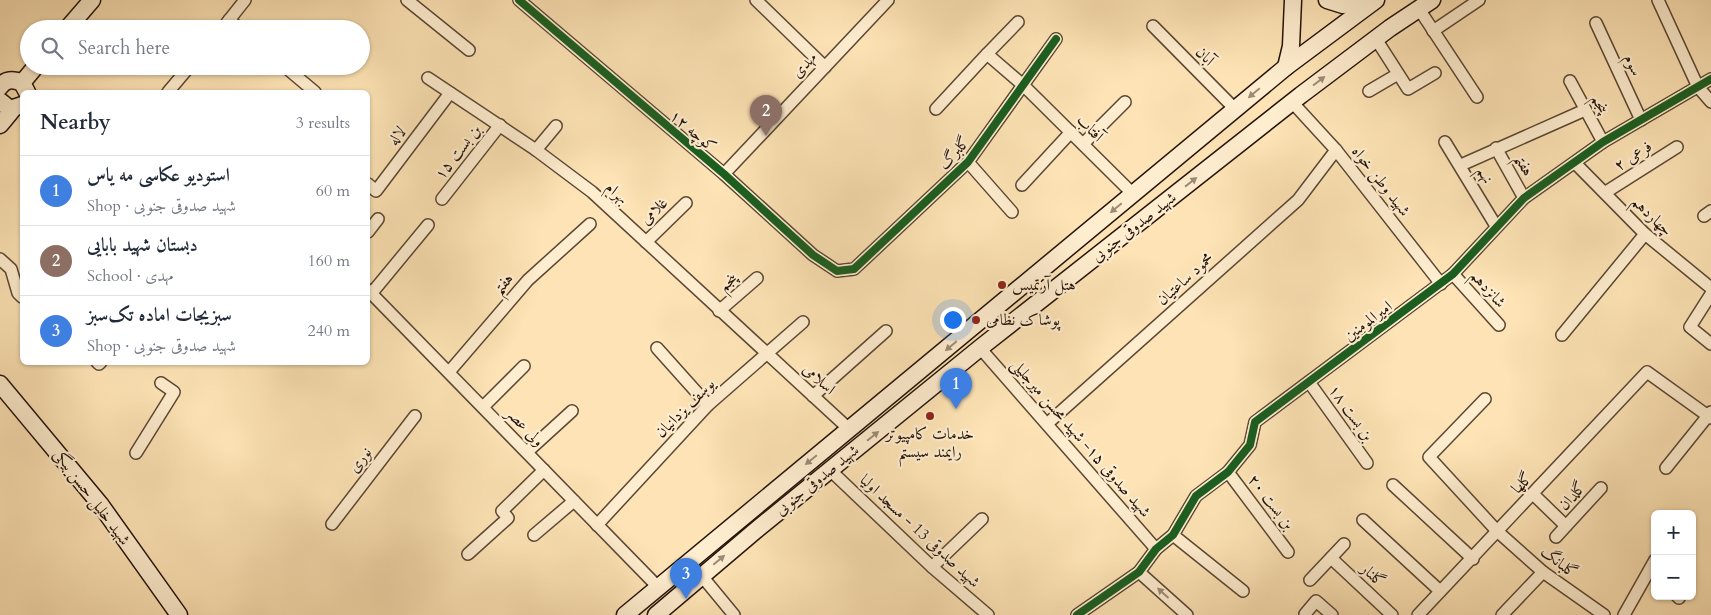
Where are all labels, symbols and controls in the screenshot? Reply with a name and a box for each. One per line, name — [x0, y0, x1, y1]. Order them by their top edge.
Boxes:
search box — [20, 20, 370, 75]
icon: search — [38, 34, 66, 62]
text: Search here — [78, 35, 170, 61]
street label: آبان — [1190, 41, 1221, 72]
street label: مهدی — [786, 47, 822, 83]
street label: سوم — [1616, 50, 1648, 81]
one-way arrow — [1312, 76, 1325, 87]
one-way arrow — [1248, 88, 1261, 99]
street label: پنجم — [1582, 90, 1615, 121]
pin: 2 — [750, 95, 782, 136]
street label: کوچه ۱۲ — [665, 105, 721, 157]
text: Nearby — [40, 108, 111, 137]
street label: آفتاب — [1071, 109, 1110, 148]
text: 3 results — [296, 112, 350, 134]
street label: بن بست ۱۵ — [429, 120, 487, 184]
street label: لاله — [382, 122, 412, 150]
street label: گلبرگ — [933, 131, 975, 175]
street label: فرعی ۲ — [1610, 136, 1656, 176]
street label: شهید وطن خواه — [1347, 141, 1415, 221]
street label: هفتم — [1505, 150, 1539, 182]
text: استودیو عکاسی مه یاس — [87, 162, 230, 188]
street label: نهم — [1468, 162, 1499, 190]
one-way arrow — [1185, 176, 1198, 187]
street label: بهرام — [598, 177, 634, 212]
text: 1 — [52, 180, 60, 202]
text: 60 m — [316, 180, 350, 202]
street label: شهید صدوقی جنوبی — [1087, 187, 1181, 267]
street label: چهاردهم — [1624, 191, 1677, 244]
street label: غلامی — [635, 192, 673, 230]
text: Shop · شهید صدوقی جنوبی — [87, 195, 236, 217]
one-way arrow — [1110, 203, 1123, 214]
text: دبستان شهید بابایی — [87, 232, 198, 258]
street label: محمود ساعتیان — [1152, 247, 1218, 311]
text: 2 — [52, 250, 60, 272]
text: 160 m — [308, 250, 350, 272]
text: School · مهدی — [87, 265, 173, 287]
street label: شانزدهم — [1462, 265, 1511, 315]
street label: پنجم — [714, 266, 746, 300]
street label: هفتم — [487, 268, 522, 303]
place label: هتل آرتمیس — [1012, 274, 1076, 296]
marker: هتل آرتمیس — [996, 279, 1008, 291]
street label: امیرالمومنین — [1339, 296, 1397, 346]
text: سبزیجات اماده تک‌سبز — [87, 302, 232, 328]
your location — [940, 307, 966, 333]
place label: پوشاک نظامی — [986, 309, 1061, 331]
marker: پوشاک نظامی — [970, 314, 982, 326]
text: 3 — [52, 320, 60, 342]
text: 240 m — [308, 320, 350, 342]
text: Shop · شهید صدوقی جنوبی — [87, 335, 236, 357]
one-way arrow — [945, 340, 957, 352]
street label: شهید صدوقی ۱۵- شهید محسن میرجلیلی — [1006, 354, 1156, 522]
street label: اسلامی — [798, 358, 840, 400]
pin: 1 — [940, 368, 972, 409]
street label: یوسف یزدانیان — [650, 373, 720, 443]
street label: بن بست ۱۸ — [1323, 380, 1379, 446]
street label: ولی عصر — [499, 401, 549, 451]
marker: خدمات کامپیوتر رایمند سیستم — [924, 410, 936, 422]
place label: خدمات کامپیوتر رایمند سیستم — [884, 423, 974, 468]
one-way arrow — [866, 430, 879, 441]
street label: شهید صدوقی جنوبی — [770, 439, 864, 521]
street label: نوری — [343, 443, 377, 477]
street label: شهید خلیل حسن بیگی — [48, 444, 136, 550]
one-way arrow — [805, 454, 818, 465]
street label: گلها — [1506, 467, 1538, 499]
street label: شهید صدوقی 13 - مسجد اولیا — [855, 469, 985, 593]
street label: بن بست ۲۰ — [1243, 470, 1299, 535]
street label: گلدان — [1553, 477, 1591, 515]
map controls — [1651, 510, 1696, 600]
button: + — [1651, 510, 1696, 555]
street label: گلبانگ — [1536, 541, 1582, 583]
one-way arrow — [713, 554, 725, 566]
button: − — [1651, 555, 1696, 600]
street label: گلنار — [1354, 557, 1390, 592]
pin: 3 — [670, 558, 702, 599]
one-way arrow — [1158, 587, 1170, 599]

